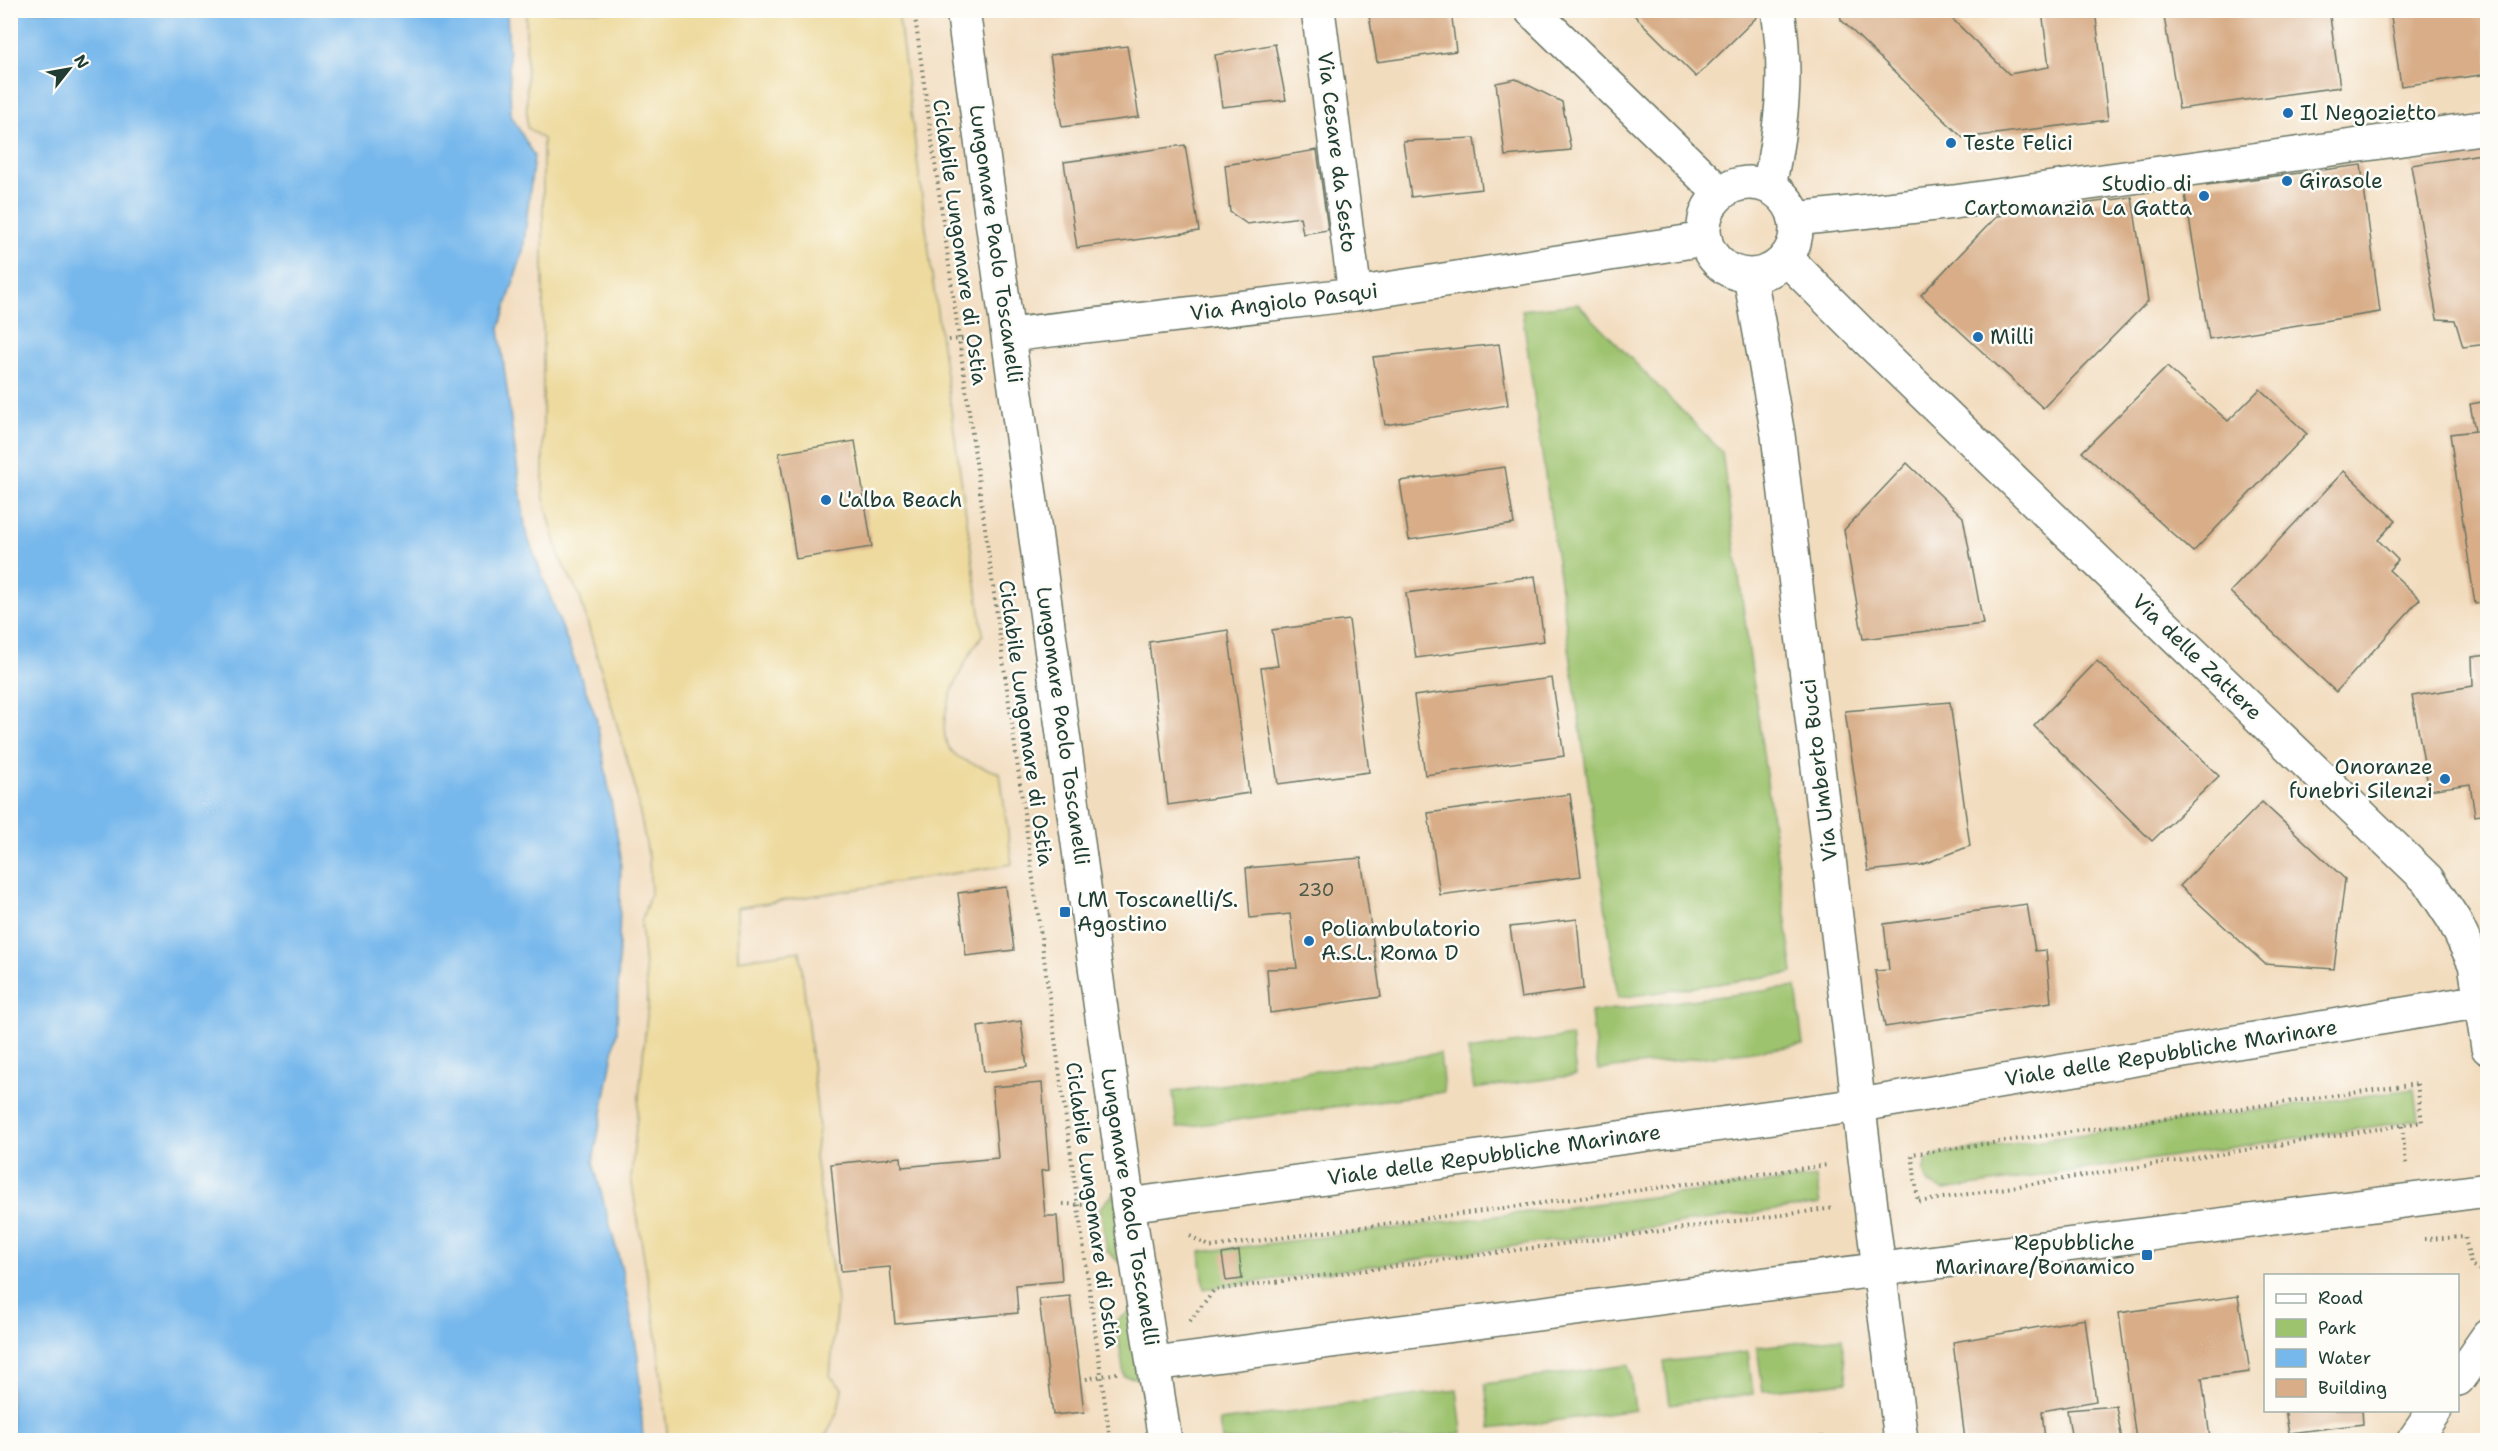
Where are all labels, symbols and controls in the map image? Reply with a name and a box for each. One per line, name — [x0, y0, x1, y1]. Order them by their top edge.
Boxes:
north arrow — [39, 39, 99, 99]
street label: Via Cesare da Sesto — [1311, 50, 1363, 254]
text: N — [69, 51, 94, 72]
street label: Ciclabile Lungomare di Ostia — [926, 97, 994, 387]
place label: Il Negozietto — [2300, 99, 2437, 127]
street label: Lungomare Paolo Toscanelli — [963, 103, 1029, 385]
marker: Il Negozietto — [2281, 106, 2295, 120]
place label: Teste Felici — [1963, 129, 2073, 157]
marker: Teste Felici — [1944, 136, 1958, 150]
place label: Girasole — [2299, 167, 2383, 195]
place label: Studio di Cartomanzia La Gatta — [1964, 170, 2192, 222]
marker: Girasole — [2280, 174, 2294, 188]
marker: Studio di Cartomanzia La Gatta — [2197, 189, 2211, 203]
street label: Via Angiolo Pasqui — [1188, 277, 1380, 327]
place label: Milli — [1990, 323, 2034, 351]
marker: Milli — [1971, 330, 1985, 344]
place label: L'alba Beach — [838, 486, 962, 514]
marker: L'alba Beach — [819, 493, 833, 507]
street label: Ciclabile Lungomare di Ostia — [992, 578, 1060, 868]
street label: Lungomare Paolo Toscanelli — [1030, 585, 1096, 867]
street label: Via delle Zattere — [2126, 588, 2268, 726]
street label: Via Umberto Bucci — [1794, 677, 1844, 863]
place label: Onoranze funebri Silenzi — [2289, 753, 2433, 805]
marker: Onoranze funebri Silenzi — [2438, 772, 2452, 786]
house number: 230 — [1298, 878, 1334, 902]
place label: LM Toscanelli/S. Agostino — [1077, 886, 1238, 938]
marker: LM Toscanelli/S. Agostino — [1058, 905, 1072, 919]
place label: Poliambulatorio A.S.L. Roma D — [1321, 915, 1480, 967]
marker: Poliambulatorio A.S.L. Roma D — [1302, 934, 1316, 948]
street label: Viale delle Repubbliche Marinare — [2003, 1013, 2339, 1093]
street label: Ciclabile Lungomare di Ostia — [1059, 1060, 1127, 1350]
street label: Lungomare Paolo Toscanelli — [1094, 1066, 1166, 1348]
street label: Viale delle Repubbliche Marinare — [1326, 1118, 1662, 1192]
place label: Repubbliche Marinare/Bonamico — [1935, 1229, 2135, 1281]
marker: Repubbliche Marinare/Bonamico — [2140, 1248, 2154, 1262]
legend — [2264, 1274, 2459, 1412]
text: Road — [2318, 1286, 2363, 1310]
text: Park — [2318, 1316, 2357, 1340]
text: Water — [2318, 1346, 2371, 1370]
text: Building — [2318, 1376, 2387, 1400]

